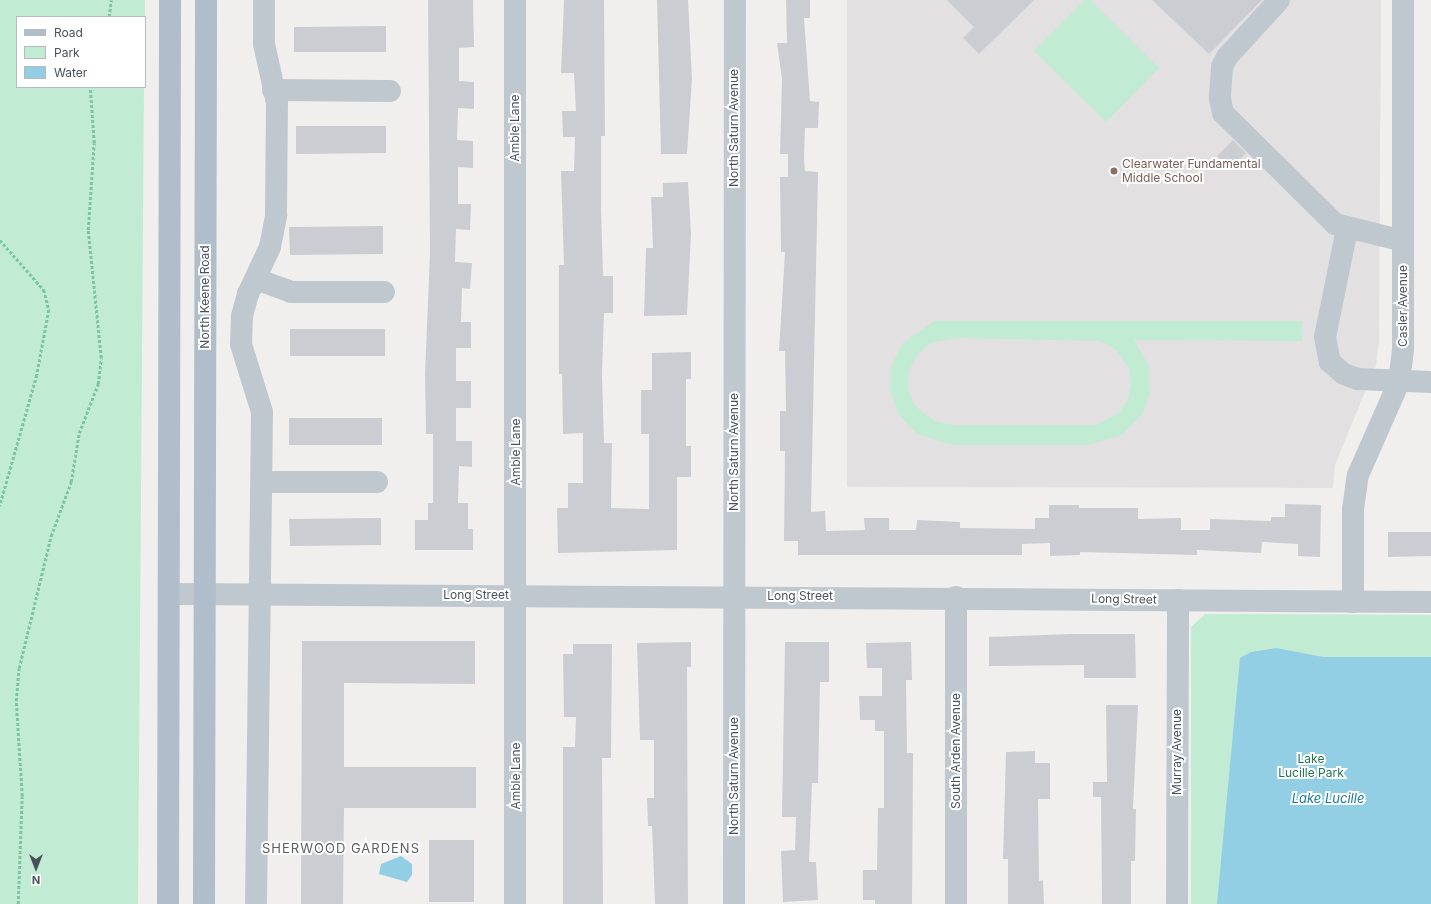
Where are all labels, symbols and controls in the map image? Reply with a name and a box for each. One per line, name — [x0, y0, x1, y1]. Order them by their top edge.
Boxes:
legend — [16, 16, 146, 88]
text: Road — [54, 25, 83, 40]
text: Park — [54, 45, 80, 60]
text: Water — [54, 65, 87, 80]
street label: North Saturn Avenue — [727, 69, 741, 187]
street label: Amble Lane — [508, 94, 522, 162]
place label: Clearwater Fundamental Middle School — [1122, 157, 1261, 185]
marker: Clearwater Fundamental Middle School — [1109, 166, 1119, 176]
street label: North Keene Road — [198, 245, 212, 349]
street label: Casler Avenue — [1396, 265, 1410, 347]
street label: North Saturn Avenue — [727, 393, 741, 511]
street label: Amble Lane — [509, 418, 523, 486]
street label: Long Street — [443, 588, 509, 602]
street label: Long Street — [767, 589, 833, 603]
street label: Long Street — [1091, 591, 1157, 607]
street label: South Arden Avenue — [949, 693, 963, 809]
street label: Murray Avenue — [1170, 709, 1184, 795]
street label: North Saturn Avenue — [727, 717, 741, 835]
street label: Amble Lane — [509, 742, 523, 810]
park label: Lake Lucille Park — [1278, 752, 1344, 780]
water label: Lake Lucille — [1292, 790, 1364, 806]
district label: SHERWOOD GARDENS — [262, 840, 420, 856]
north arrow — [16, 848, 56, 888]
text: N — [32, 873, 40, 887]

